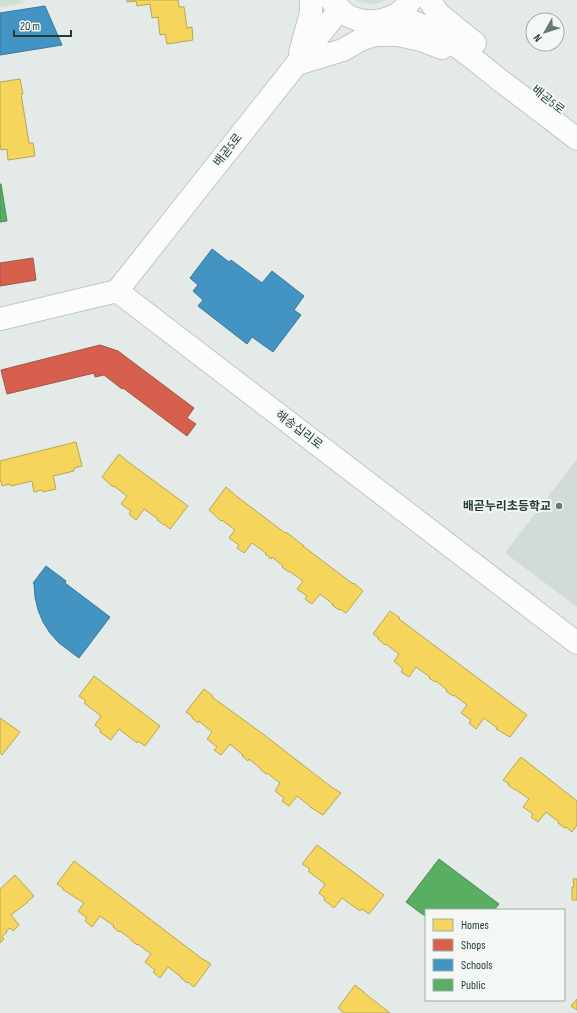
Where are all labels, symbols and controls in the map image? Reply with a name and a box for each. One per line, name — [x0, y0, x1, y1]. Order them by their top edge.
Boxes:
scale bar — [14, 12, 71, 38]
north arrow — [525, 12, 565, 52]
text: 20 m — [20, 19, 40, 34]
text: N — [531, 32, 545, 44]
street label: 배곧5로 — [528, 82, 568, 118]
street label: 배곧5로 — [210, 130, 246, 170]
street label: 해송십리로 — [272, 407, 326, 453]
place label: 배곧누리초등학교 — [463, 499, 551, 514]
marker: 배곧누리초등학교 — [554, 501, 564, 511]
legend — [425, 909, 565, 1001]
text: Homes — [461, 918, 489, 933]
text: Shops — [461, 938, 486, 953]
text: Schools — [461, 958, 493, 973]
text: Public — [461, 978, 486, 993]

